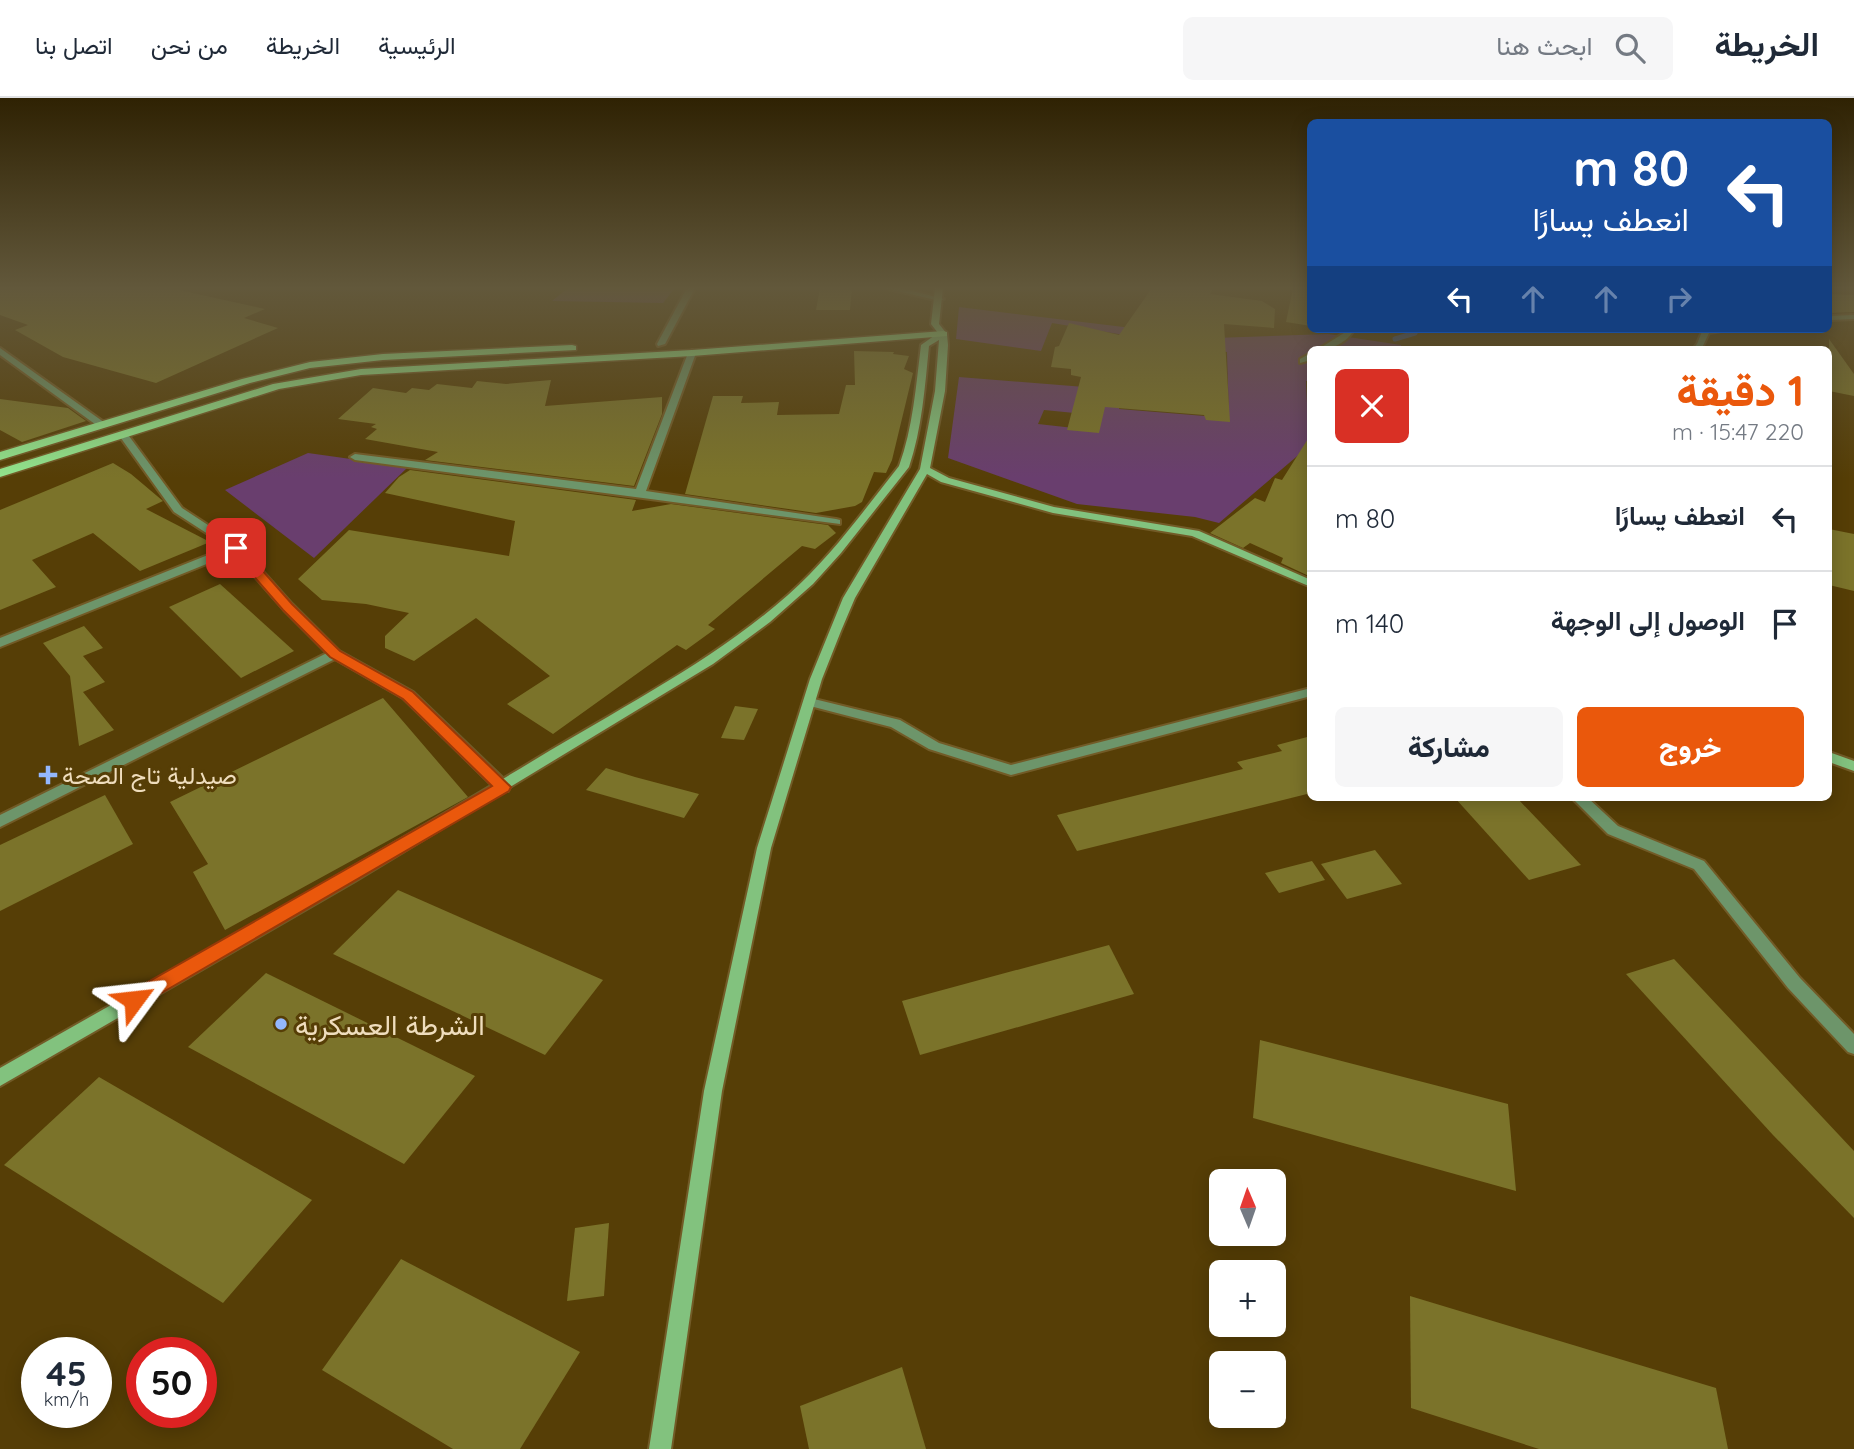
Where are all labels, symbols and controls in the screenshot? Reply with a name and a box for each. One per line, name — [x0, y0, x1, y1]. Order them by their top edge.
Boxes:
search box — [1183, 17, 1673, 80]
text: الخريطة — [1715, 23, 1819, 64]
text: ابحث هنا — [1496, 29, 1593, 62]
icon: search — [1611, 29, 1649, 67]
text: اتصل بنا — [35, 30, 113, 60]
text: من نحن — [151, 30, 228, 60]
text: الخريطة — [266, 30, 340, 60]
text: الرئيسية — [378, 30, 456, 60]
text: 80 m — [1573, 137, 1689, 198]
icon: left — [1713, 147, 1804, 238]
text: انعطف يسارًا — [1533, 199, 1689, 239]
icon: left — [1441, 280, 1479, 318]
icon: ahead — [1514, 280, 1552, 318]
icon: ahead — [1587, 280, 1625, 318]
icon: right — [1660, 280, 1698, 318]
text: 1 دقيقة — [1676, 364, 1804, 417]
button: close — [1335, 369, 1409, 443]
text: 220 m · 15:47 — [1672, 417, 1804, 446]
text: انعطف يسارًا — [1615, 499, 1745, 532]
icon: left — [1766, 500, 1804, 538]
text: 80 m — [1335, 502, 1395, 535]
pin — [206, 518, 266, 578]
icon: arrive — [217, 529, 255, 567]
text: الوصول إلى الوجهة — [1551, 604, 1745, 637]
icon: arrive — [1766, 605, 1804, 643]
text: 140 m — [1335, 607, 1404, 640]
button: مشاركة — [1335, 707, 1563, 787]
button: خروج — [1577, 707, 1804, 787]
place label: صيدلية تاج الصحة — [62, 760, 237, 792]
marker: صيدلية تاج الصحة — [40, 767, 56, 783]
position arrow — [97, 963, 171, 1037]
place label: الشرطة العسكرية — [295, 1007, 485, 1043]
marker: الشرطة العسكرية — [273, 1016, 289, 1032]
north arrow — [1209, 1169, 1286, 1246]
map controls — [1209, 1169, 1286, 1428]
button: + — [1209, 1260, 1286, 1337]
speed limit sign: 50 — [126, 1337, 217, 1428]
text: 45 — [46, 1351, 87, 1395]
button: − — [1209, 1351, 1286, 1428]
text: km/h — [44, 1388, 89, 1411]

